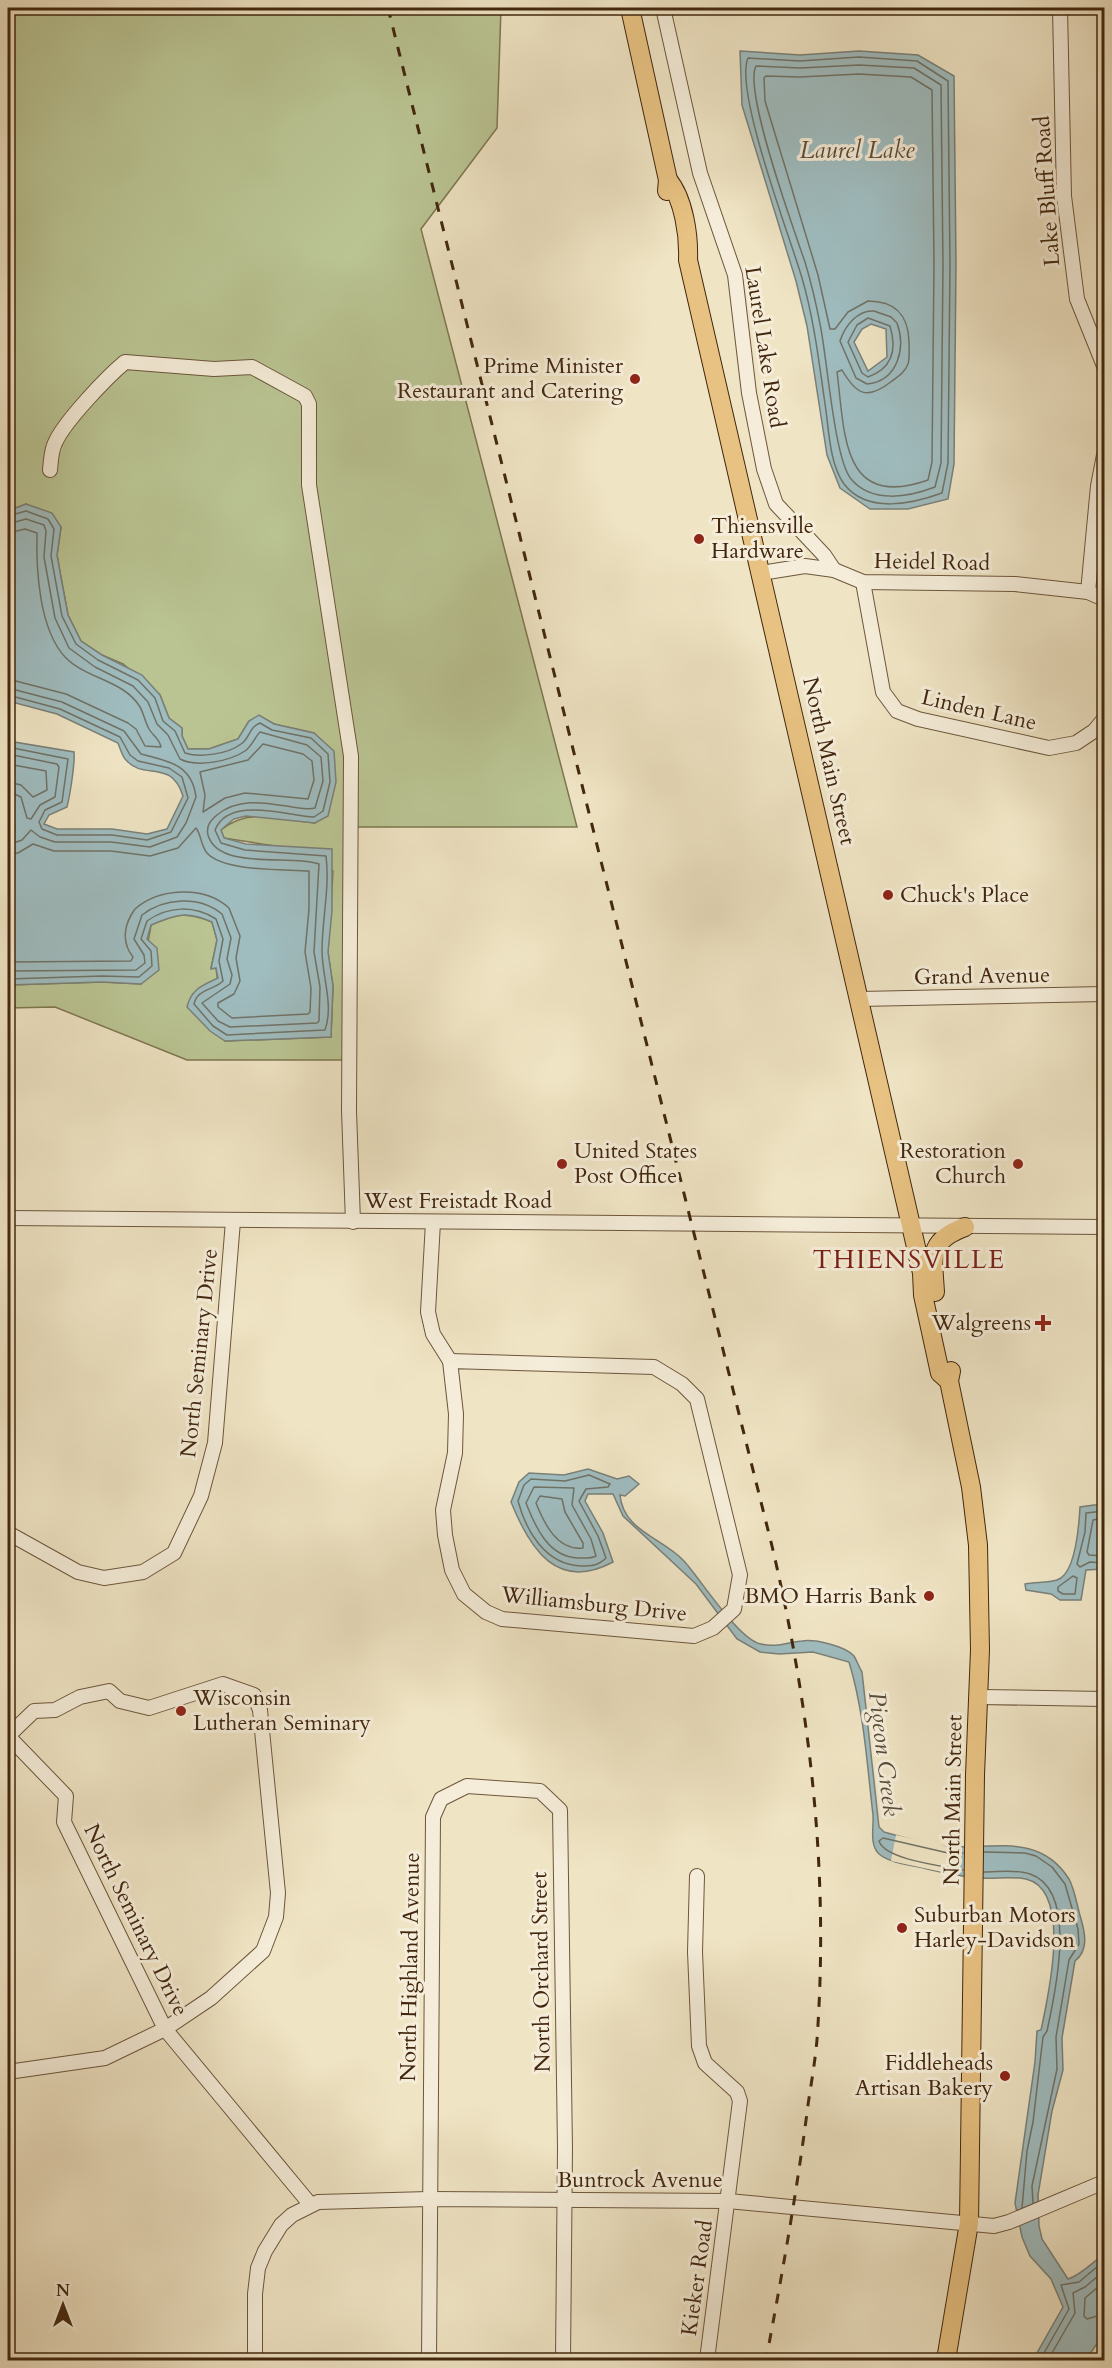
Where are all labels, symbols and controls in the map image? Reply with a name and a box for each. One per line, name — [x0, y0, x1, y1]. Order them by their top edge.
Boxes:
street label: Lake Bluff Road — [1027, 115, 1067, 267]
water label: Laurel Lake — [800, 134, 915, 167]
street label: Laurel Lake Road — [737, 264, 793, 430]
place label: Prime Minister Restaurant and Catering — [397, 351, 624, 406]
marker: Prime Minister Restaurant and Catering — [628, 372, 642, 386]
place label: Thiensville Hardware — [711, 511, 814, 566]
marker: Thiensville Hardware — [692, 532, 706, 546]
street label: Heidel Road — [874, 546, 991, 578]
street label: North Main Street — [795, 674, 863, 848]
street label: Linden Lane — [918, 682, 1040, 738]
place label: Chuck's Place — [900, 880, 1029, 910]
marker: Chuck's Place — [881, 888, 895, 902]
street label: Grand Avenue — [914, 960, 1050, 992]
place label: United States Post Office — [574, 1136, 697, 1191]
place label: Restoration Church — [900, 1136, 1006, 1191]
marker: United States Post Office — [555, 1157, 569, 1171]
marker: Restoration Church — [1011, 1157, 1025, 1171]
street label: West Freistadt Road — [363, 1186, 552, 1216]
district label: THIENSVILLE — [813, 1242, 1005, 1277]
street label: North Seminary Drive — [173, 1247, 225, 1459]
place label: Walgreens — [930, 1308, 1031, 1338]
marker: Walgreens — [1036, 1316, 1050, 1330]
street label: Williamsburg Drive — [499, 1579, 688, 1629]
place label: BMO Harris Bank — [744, 1581, 917, 1611]
marker: BMO Harris Bank — [922, 1589, 936, 1603]
place label: Wisconsin Lutheran Seminary — [192, 1683, 371, 1738]
water label: Pigeon Creek — [860, 1690, 908, 1818]
marker: Wisconsin Lutheran Seminary — [174, 1704, 188, 1718]
street label: North Main Street — [937, 1714, 969, 1886]
street label: North Seminary Drive — [76, 1819, 196, 2021]
street label: North Highland Avenue — [393, 1852, 427, 2082]
street label: North Orchard Street — [524, 1871, 558, 2073]
place label: Suburban Motors Harley-Davidson — [914, 1900, 1076, 1955]
marker: Suburban Motors Harley-Davidson — [895, 1921, 909, 1935]
place label: Fiddleheads Artisan Bakery — [855, 2048, 993, 2103]
marker: Fiddleheads Artisan Bakery — [998, 2069, 1012, 2083]
street label: Buntrock Avenue — [557, 2165, 723, 2195]
street label: Kieker Road — [674, 2218, 720, 2338]
north arrow — [33, 2275, 93, 2335]
text: N — [56, 2280, 70, 2302]

